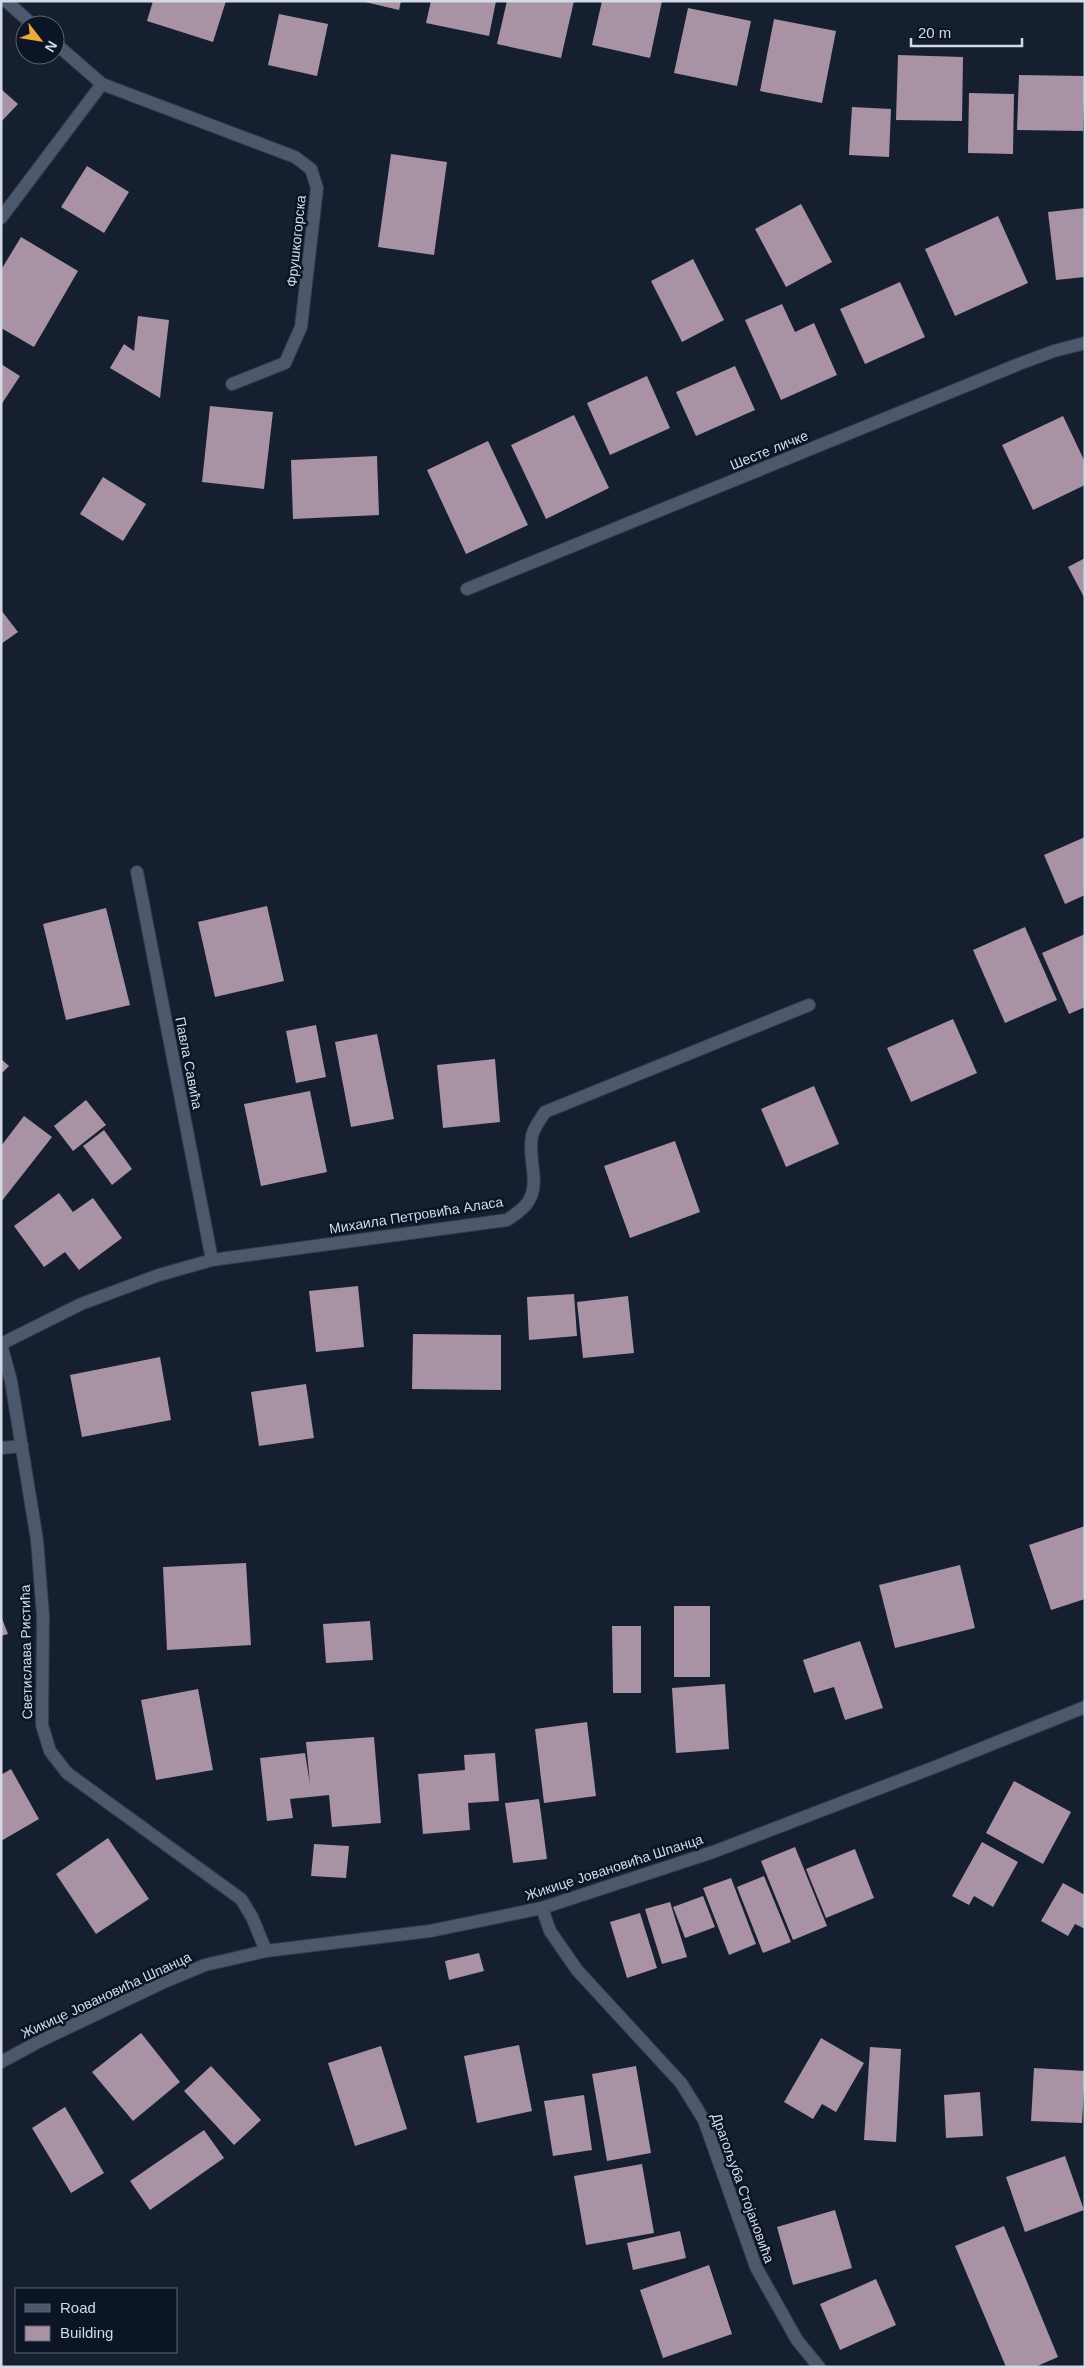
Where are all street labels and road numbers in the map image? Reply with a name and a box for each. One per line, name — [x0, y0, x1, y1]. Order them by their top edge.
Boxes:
street label: Фрушкогорска — [283, 194, 309, 288]
street label: Шесте личке — [728, 427, 811, 473]
street label: Павла Савића — [172, 1015, 206, 1111]
street label: Михаила Петровића Аласа — [328, 1193, 504, 1237]
street label: Светислава Ристића — [17, 1584, 35, 1720]
street label: Жикице Јовановића Шпанца — [523, 1831, 705, 1903]
street label: Жикице Јовановића Шпанца — [18, 1948, 194, 2042]
street label: Драгољуба Стојановића — [708, 2111, 778, 2265]

